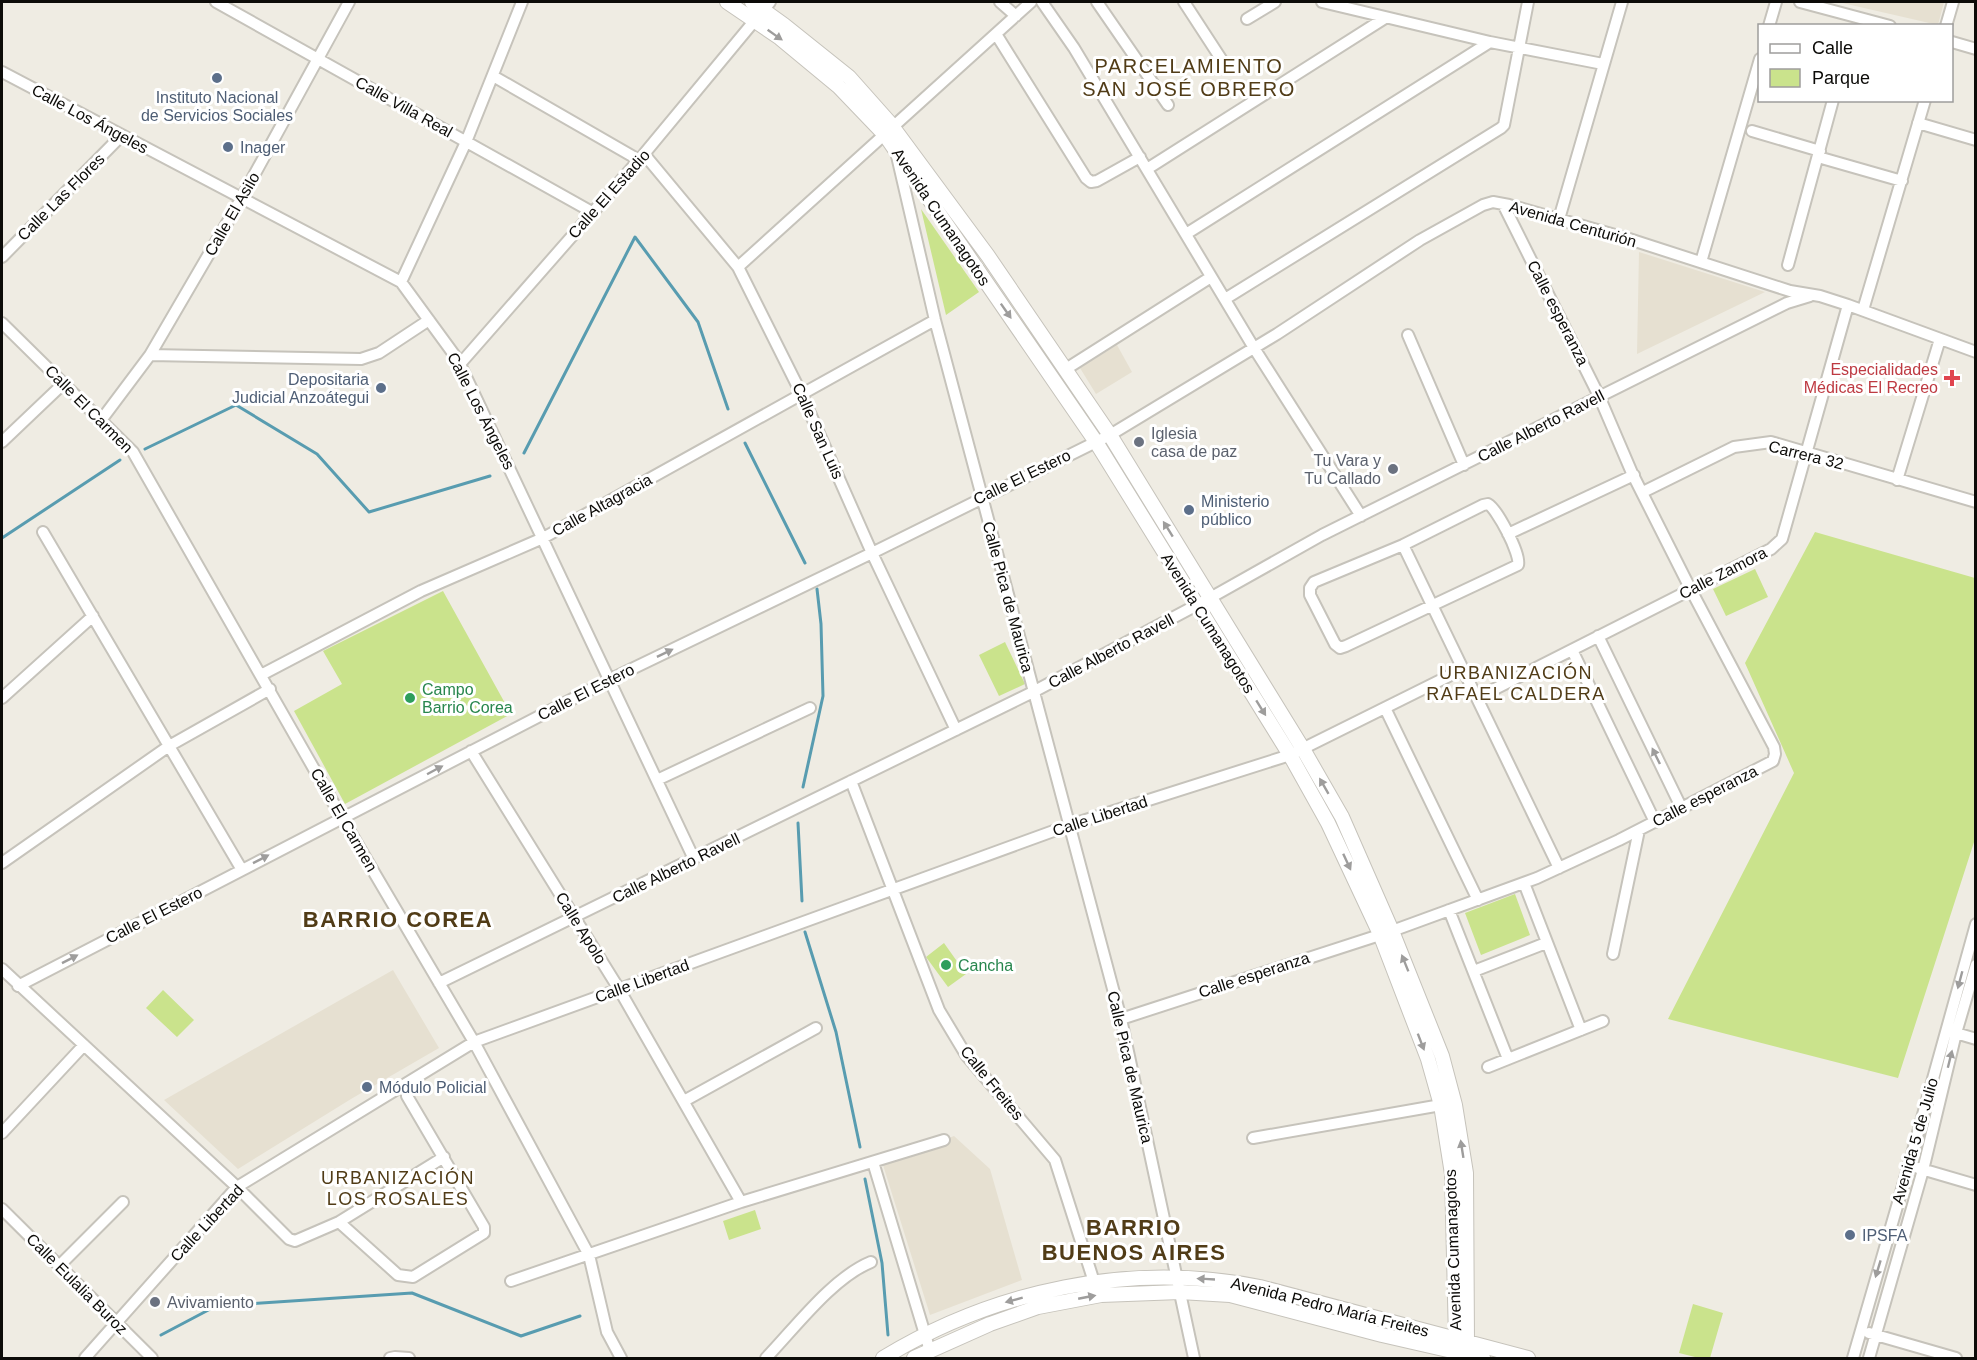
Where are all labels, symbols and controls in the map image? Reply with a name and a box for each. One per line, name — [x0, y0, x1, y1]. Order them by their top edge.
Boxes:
legend — [1758, 24, 1953, 102]
one-way arrow — [766, 29, 782, 41]
text: Calle — [1812, 38, 1853, 58]
district label: PARCELAMIENTO SAN JOSÉ OBRERO — [1082, 55, 1296, 100]
text: Parque — [1812, 68, 1870, 88]
marker: Instituto Nacional de Servicios Sociales — [210, 71, 224, 85]
street label: Calle Villa Real — [353, 73, 455, 141]
street label: Calle Los Ángeles — [29, 80, 151, 157]
place label: Instituto Nacional de Servicios Sociales — [141, 89, 293, 124]
place label: Inager — [240, 139, 286, 156]
marker: Inager — [221, 140, 235, 154]
street label: Avenida Cumanagotos — [889, 145, 993, 289]
street label: Calle El Estadio — [565, 146, 653, 242]
street label: Calle Las Flores — [14, 150, 108, 244]
street label: Calle El Asilo — [201, 169, 263, 259]
street label: Avenida Centurión — [1508, 198, 1638, 250]
street label: Calle esperanza — [1524, 258, 1592, 368]
one-way arrow — [1000, 303, 1012, 319]
street label: Calle Los Ángeles — [444, 349, 519, 472]
place label: Especialidades Médicas El Recreo — [1804, 361, 1938, 396]
street label: Calle El Carmen — [42, 362, 136, 456]
marker: Especialidades Médicas El Recreo — [1943, 369, 1961, 387]
place label: Depositaria Judicial Anzoátegui — [232, 371, 369, 406]
street label: Calle San Luis — [789, 380, 847, 482]
marker: Depositaria Judicial Anzoátegui — [374, 381, 388, 395]
street label: Calle Alberto Ravell — [1475, 387, 1607, 465]
place label: Iglesia casa de paz — [1151, 425, 1237, 460]
marker: Iglesia casa de paz — [1132, 435, 1146, 449]
street label: Carrera 32 — [1767, 438, 1845, 473]
street label: Calle El Estero — [971, 446, 1073, 508]
place label: Tu Vara y Tu Callado — [1304, 452, 1381, 487]
marker: Tu Vara y Tu Callado — [1386, 462, 1400, 476]
street label: Calle Altagracia — [549, 471, 655, 539]
place label: Ministerio público — [1201, 493, 1270, 528]
marker: Ministerio público — [1182, 503, 1196, 517]
street label: Calle Pica de Maurica — [980, 520, 1036, 674]
one-way arrow — [1163, 521, 1174, 537]
street label: Calle Zamora — [1676, 544, 1770, 602]
street label: Avenida Cumanagotos — [1158, 550, 1258, 696]
street label: Calle Alberto Ravell — [1045, 611, 1177, 691]
one-way arrow — [656, 649, 673, 658]
street label: Calle El Estero — [535, 660, 637, 724]
district label: URBANIZACIÓN RAFAEL CALDERA — [1426, 662, 1606, 704]
place label: Campo Barrio Corea — [422, 681, 513, 716]
marker: Campo Barrio Corea — [403, 691, 417, 705]
one-way arrow — [1255, 700, 1266, 716]
one-way arrow — [1652, 747, 1662, 765]
street label: Calle esperanza — [1650, 762, 1760, 830]
street label: Calle El Carmen — [308, 765, 380, 875]
one-way arrow — [426, 765, 443, 775]
one-way arrow — [1319, 777, 1329, 794]
street label: Calle Libertad — [1050, 793, 1150, 839]
street label: Calle Alberto Ravell — [610, 830, 742, 906]
one-way arrow — [1342, 854, 1351, 871]
one-way arrow — [253, 855, 270, 864]
street label: Calle El Estero — [103, 883, 205, 947]
street label: Calle Apolo — [552, 889, 610, 967]
district label: BARRIO COREA — [303, 907, 493, 932]
street label: Calle esperanza — [1196, 949, 1312, 1001]
one-way arrow — [61, 954, 78, 964]
one-way arrow — [1399, 954, 1409, 972]
street label: Calle Libertad — [593, 956, 691, 1006]
place label: Cancha — [958, 957, 1013, 974]
marker: Cancha — [939, 958, 953, 972]
one-way arrow — [1955, 971, 1964, 989]
street label: Calle Pica de Maurica — [1104, 989, 1156, 1145]
one-way arrow — [1417, 1033, 1427, 1051]
street label: Calle Freites — [957, 1043, 1027, 1123]
one-way arrow — [1945, 1050, 1955, 1068]
street label: Avenida 5 de Julio — [1889, 1076, 1941, 1206]
place label: Módulo Policial — [379, 1079, 487, 1096]
marker: Módulo Policial — [360, 1080, 374, 1094]
one-way arrow — [1457, 1139, 1466, 1158]
district label: URBANIZACIÓN LOS ROSALES — [321, 1167, 475, 1209]
street label: Avenida Cumanagotos — [1442, 1169, 1464, 1331]
street label: Calle Libertad — [167, 1181, 247, 1265]
district label: BARRIO BUENOS AIRES — [1042, 1215, 1226, 1265]
place label: IPSFA — [1862, 1227, 1908, 1244]
marker: IPSFA — [1843, 1228, 1857, 1242]
street label: Calle Eulalia Buroz — [23, 1230, 131, 1338]
one-way arrow — [1873, 1260, 1882, 1278]
one-way arrow — [1197, 1274, 1216, 1283]
street label: Avenida Pedro María Freites — [1229, 1274, 1431, 1340]
one-way arrow — [1078, 1292, 1097, 1301]
place label: Avivamiento — [167, 1294, 254, 1311]
marker: Avivamiento — [148, 1295, 162, 1309]
one-way arrow — [1005, 1296, 1023, 1305]

